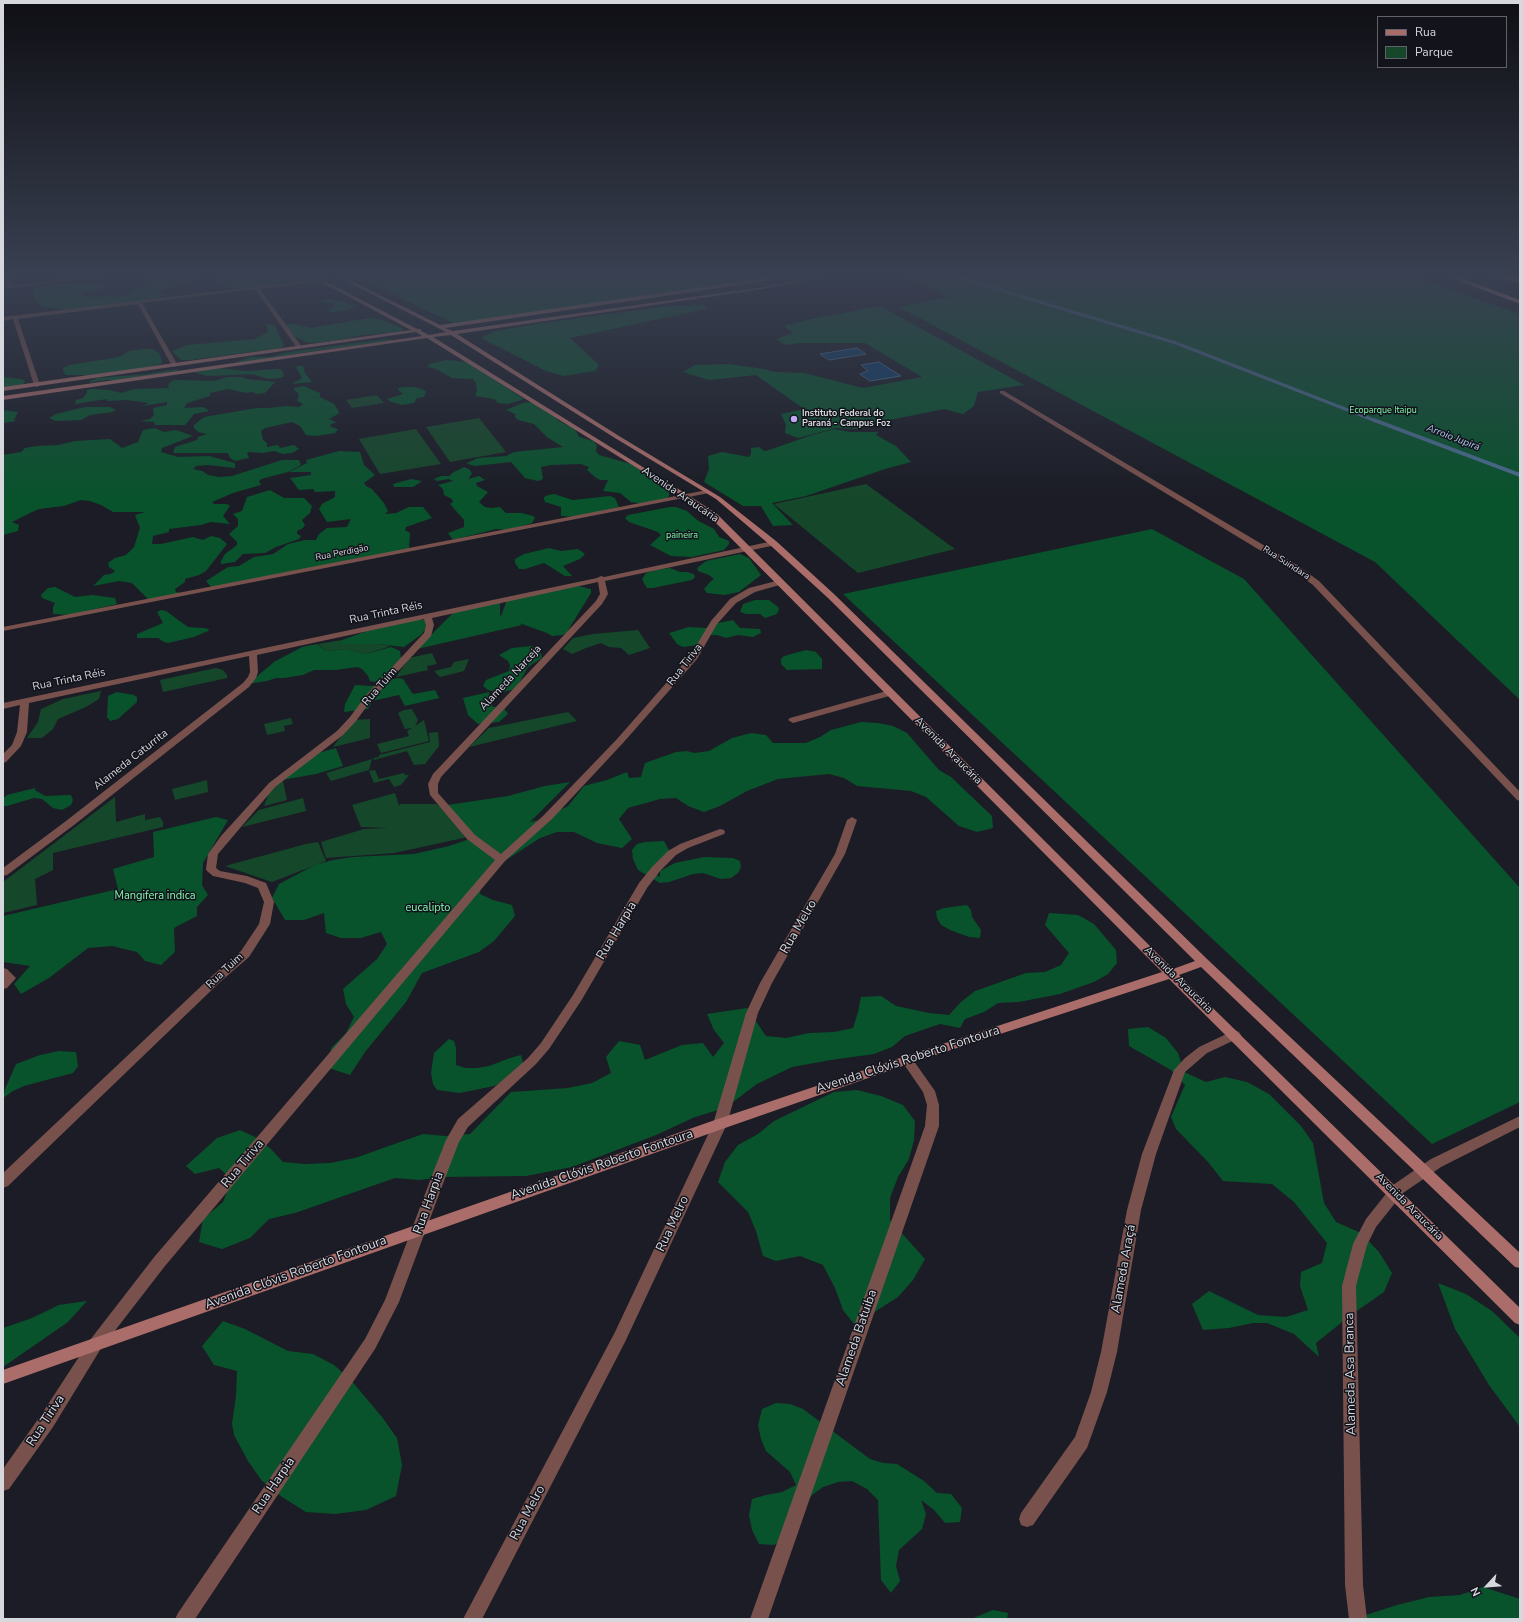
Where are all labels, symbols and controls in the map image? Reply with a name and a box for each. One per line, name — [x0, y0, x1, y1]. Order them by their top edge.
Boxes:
legend — [1377, 16, 1507, 68]
text: Rua — [1415, 24, 1436, 40]
text: Parque — [1415, 44, 1453, 60]
park label: Ecoparque Itaipu — [1349, 406, 1417, 416]
place label: Instituto Federal do Paraná - Campus Foz — [802, 409, 890, 430]
marker: Instituto Federal do Paraná - Campus Foz — [789, 414, 799, 424]
water label: Arroio Jupirá — [1425, 422, 1481, 454]
street label: Avenida Araucária — [639, 464, 721, 526]
park label: paineira — [666, 531, 698, 541]
street label: Rua Perdigão — [314, 543, 370, 563]
street label: Rua Suindara — [1260, 544, 1312, 582]
street label: Rua Trinta Réis — [348, 599, 424, 627]
street label: Rua Tiriva — [665, 642, 705, 688]
street label: Alameda Narceja — [477, 643, 545, 713]
street label: Rua Tuim — [360, 665, 400, 709]
street label: Rua Trinta Réis — [31, 666, 107, 694]
street label: Avenida Araucária — [911, 714, 985, 788]
street label: Alameda Caturrita — [91, 727, 171, 793]
park label: Mangifera indica — [114, 889, 196, 903]
street label: Rua Melro — [777, 897, 821, 957]
street label: Rua Harpia — [594, 899, 640, 963]
park label: eucalipto — [406, 901, 450, 915]
street label: Avenida Araucária — [1141, 944, 1215, 1016]
street label: Rua Tuim — [204, 950, 246, 992]
street label: Avenida Clóvis Roberto Fontoura — [814, 1023, 1002, 1097]
street label: Avenida Clóvis Roberto Fontoura — [509, 1126, 695, 1204]
street label: Rua Tiriva — [218, 1137, 268, 1191]
street label: Rua Harpia — [411, 1170, 447, 1236]
street label: Avenida Araucária — [1372, 1170, 1446, 1244]
street label: Rua Melro — [653, 1194, 693, 1254]
street label: Alameda Araçá — [1109, 1223, 1139, 1315]
street label: Avenida Clóvis Roberto Fontoura — [203, 1233, 389, 1313]
street label: Alameda Batuiba — [833, 1288, 881, 1388]
street label: Alameda Asa Branca — [1342, 1313, 1360, 1435]
street label: Rua Tiriva — [24, 1392, 68, 1450]
street label: Rua Harpia — [249, 1455, 299, 1517]
street label: Rua Melro — [507, 1483, 549, 1543]
north arrow — [1467, 1566, 1507, 1606]
text: N — [1467, 1584, 1484, 1598]

